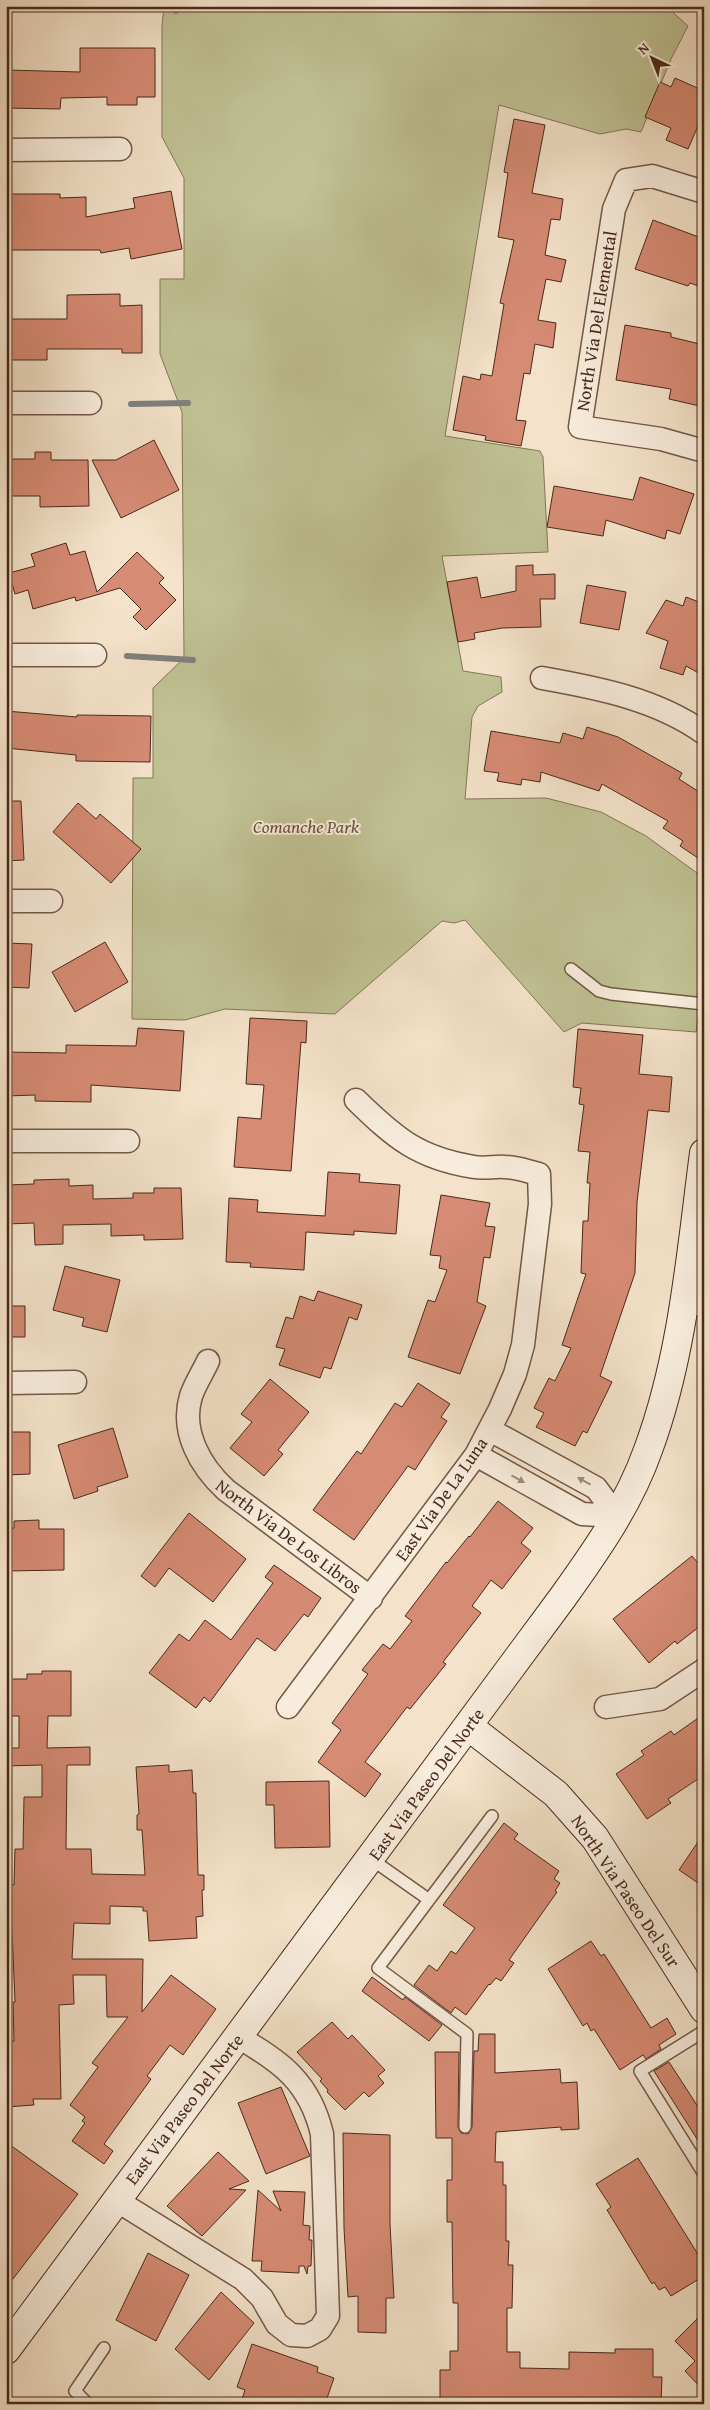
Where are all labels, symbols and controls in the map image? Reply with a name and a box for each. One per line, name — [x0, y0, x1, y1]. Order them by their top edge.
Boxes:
north arrow — [628, 32, 678, 82]
text: N — [633, 38, 654, 59]
street label: North Via Del Elemental — [568, 229, 624, 413]
park label: Comanche Park — [253, 813, 360, 840]
street label: East Via De La Luna — [388, 1431, 494, 1567]
street label: North Via De Los Libros — [210, 1472, 368, 1600]
one-way arrow — [511, 1475, 526, 1483]
one-way arrow — [578, 1477, 591, 1486]
street label: East Via Paseo Del Norte — [361, 1702, 491, 1866]
street label: North Via Paseo Del Sur — [565, 1809, 688, 1973]
street label: East Via Paseo Del Norte — [118, 2028, 250, 2190]

